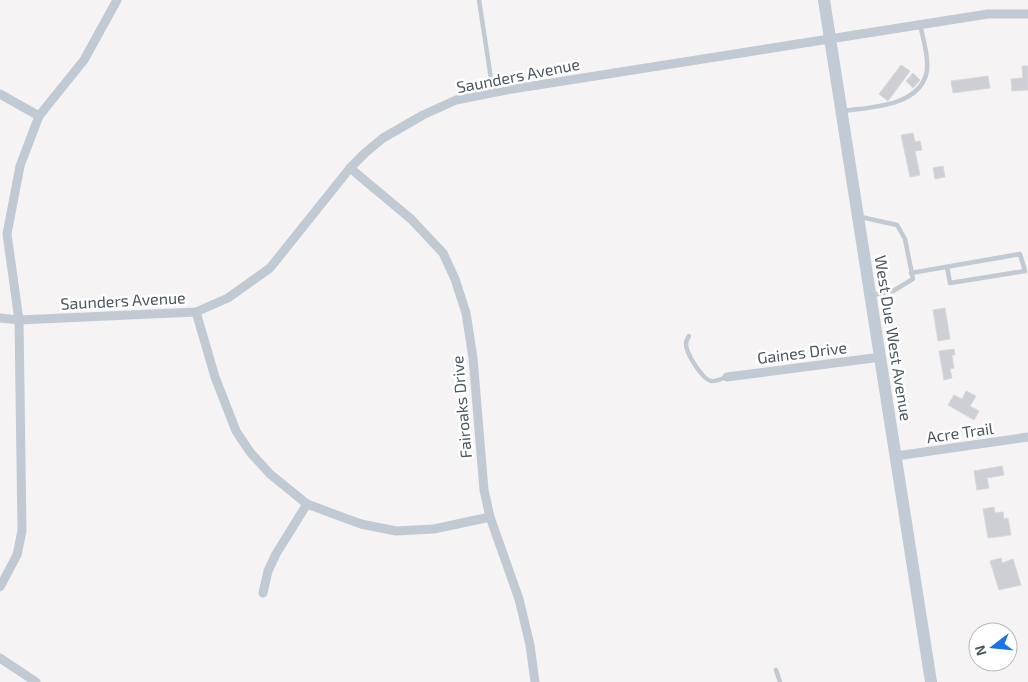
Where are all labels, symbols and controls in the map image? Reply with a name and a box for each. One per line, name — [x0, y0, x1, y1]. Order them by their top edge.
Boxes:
street label: Saunders Avenue — [455, 54, 581, 96]
street label: West Due West Avenue — [872, 254, 916, 422]
street label: Saunders Avenue — [60, 287, 186, 313]
street label: Gaines Drive — [756, 337, 848, 367]
street label: Fairoaks Drive — [447, 355, 475, 459]
street label: Acre Trail — [925, 418, 995, 446]
north arrow — [968, 622, 1018, 672]
text: N — [970, 644, 990, 658]

